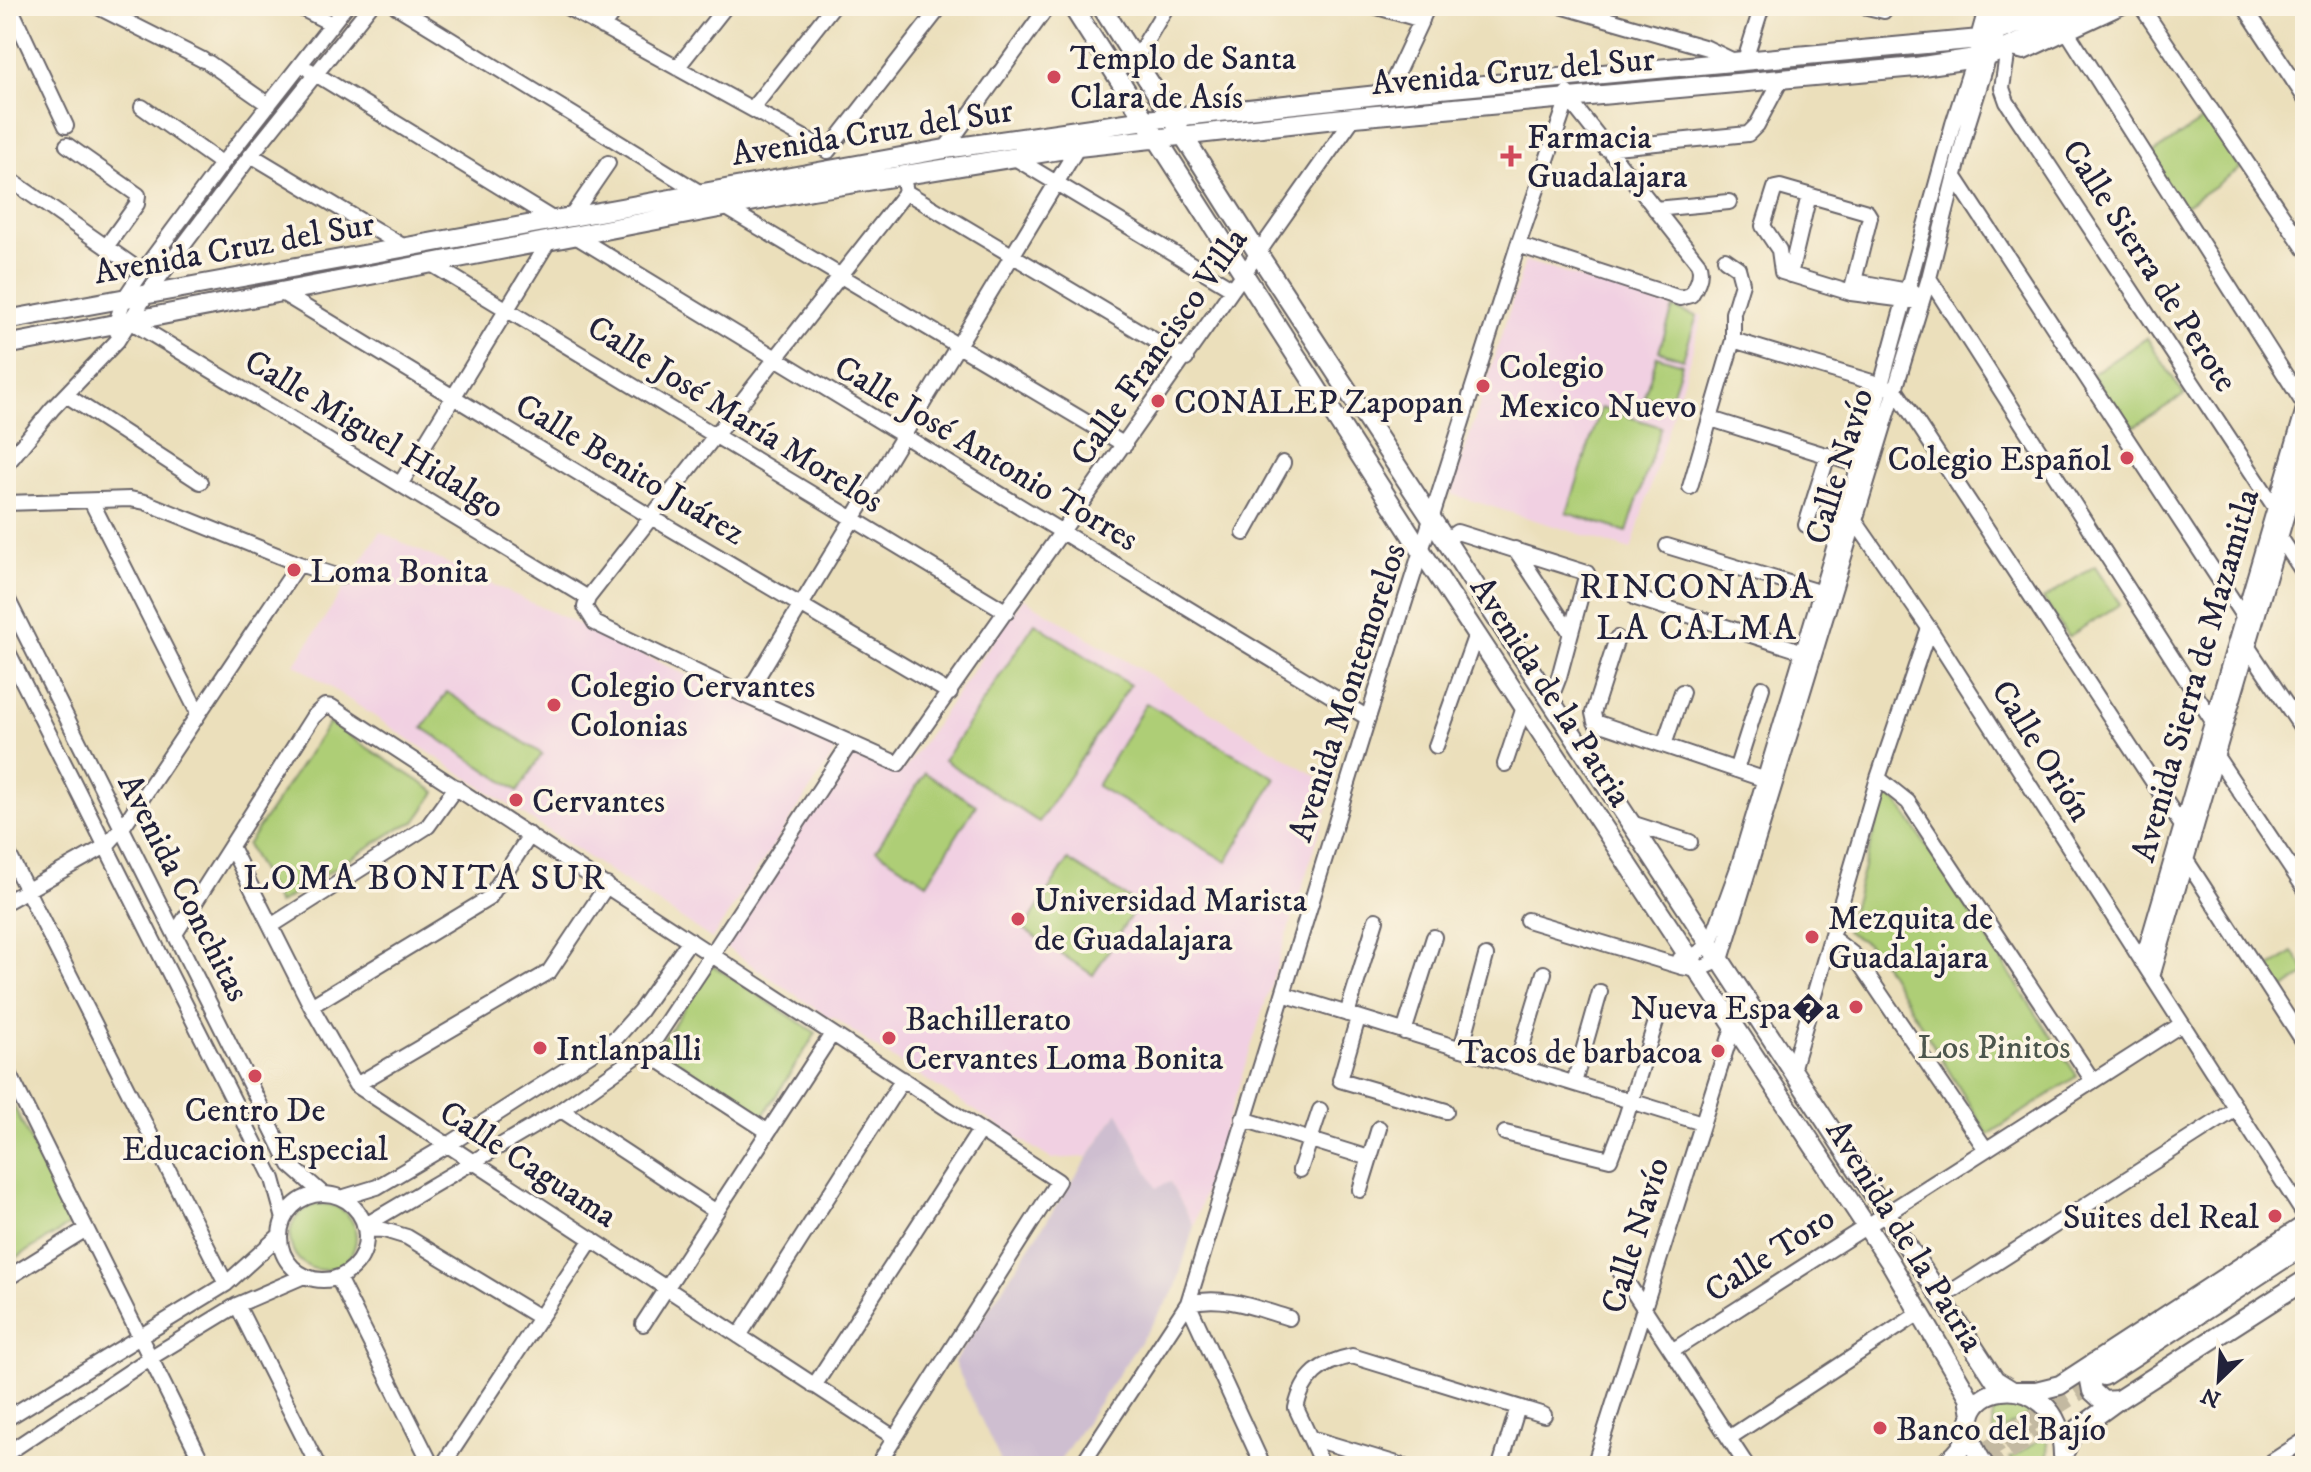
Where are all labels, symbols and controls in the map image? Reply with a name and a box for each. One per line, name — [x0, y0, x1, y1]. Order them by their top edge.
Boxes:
place label: Templo de Santa Clara de Asís — [1070, 38, 1297, 119]
street label: Avenida Cruz del Sur — [1370, 39, 1657, 105]
marker: Templo de Santa Clara de Asís — [1045, 68, 1063, 86]
street label: Avenida Cruz del Sur — [729, 90, 1016, 176]
place label: Farmacia Guadalajara — [1527, 117, 1688, 198]
street label: Calle Sierra de Perote — [2052, 132, 2247, 400]
marker: Farmacia Guadalajara — [1502, 147, 1520, 165]
street label: Avenida Cruz del Sur — [91, 204, 378, 294]
street label: Calle Francisco Villa — [1062, 220, 1258, 474]
street label: Calle José María Morelos — [579, 306, 891, 523]
street label: Calle Miguel Hidalgo — [237, 341, 511, 529]
street label: Calle José Antonio Torres — [826, 346, 1146, 561]
place label: Colegio Mexico Nuevo — [1499, 347, 1697, 428]
marker: Colegio Mexico Nuevo — [1474, 377, 1492, 395]
place label: CONALEP Zapopan — [1174, 382, 1464, 424]
street label: Calle Navío — [1796, 384, 1883, 549]
street label: Calle Benito Juárez — [507, 385, 753, 555]
marker: CONALEP Zapopan — [1149, 392, 1167, 410]
place label: Colegio Español — [1887, 439, 2112, 481]
marker: Colegio Español — [2118, 449, 2136, 467]
street label: Avenida Sierra de Mazamitla — [2123, 484, 2269, 867]
street label: Avenida Montemorelos — [1280, 538, 1416, 847]
place label: Loma Bonita — [310, 551, 489, 593]
marker: Loma Bonita — [285, 561, 303, 579]
district label: RINCONADA LA CALMA — [1579, 565, 1815, 651]
street label: Avenida de la Patria — [1460, 569, 1641, 816]
place label: Colegio Cervantes Colonias — [570, 666, 815, 747]
street label: Calle Orión — [1981, 673, 2101, 830]
marker: Colegio Cervantes Colonias — [545, 696, 563, 714]
street label: Avenida Conchitas — [108, 767, 259, 1009]
place label: Cervantes — [532, 781, 665, 823]
marker: Cervantes — [507, 791, 525, 809]
district label: LOMA BONITA SUR — [243, 856, 607, 901]
place label: Universidad Marista de Guadalajara — [1034, 880, 1308, 961]
place label: Mezquita de Guadalajara — [1828, 898, 1993, 979]
marker: Universidad Marista de Guadalajara — [1009, 910, 1027, 928]
marker: Mezquita de Guadalajara — [1803, 928, 1821, 946]
place label: Nueva Espa�a — [1630, 988, 1841, 1030]
marker: Nueva Espa�a — [1847, 998, 1865, 1016]
place label: Bachillerato Cervantes Loma Bonita — [905, 999, 1224, 1080]
park label: Los Pinitos — [1917, 1027, 2071, 1069]
place label: Intlanpalli — [556, 1029, 702, 1071]
marker: Bachillerato Cervantes Loma Bonita — [880, 1029, 898, 1047]
place label: Tacos de barbacoa — [1458, 1032, 1703, 1074]
marker: Intlanpalli — [531, 1039, 549, 1057]
marker: Tacos de barbacoa — [1709, 1042, 1727, 1060]
marker: Centro De Educacion Especial — [246, 1067, 264, 1085]
place label: Centro De Educacion Especial — [122, 1090, 389, 1171]
street label: Calle Caguama — [431, 1092, 625, 1238]
street label: Avenida de la Patria — [1816, 1112, 1993, 1361]
street label: Calle Navío — [1592, 1153, 1679, 1318]
street label: Calle Toro — [1697, 1197, 1843, 1312]
place label: Suites del Real — [2063, 1197, 2260, 1239]
marker: Suites del Real — [2266, 1207, 2284, 1225]
north arrow — [2179, 1340, 2259, 1420]
text: N — [2197, 1381, 2225, 1413]
place label: Banco del Bajío — [1896, 1409, 2106, 1451]
marker: Banco del Bajío — [1871, 1419, 1889, 1437]

